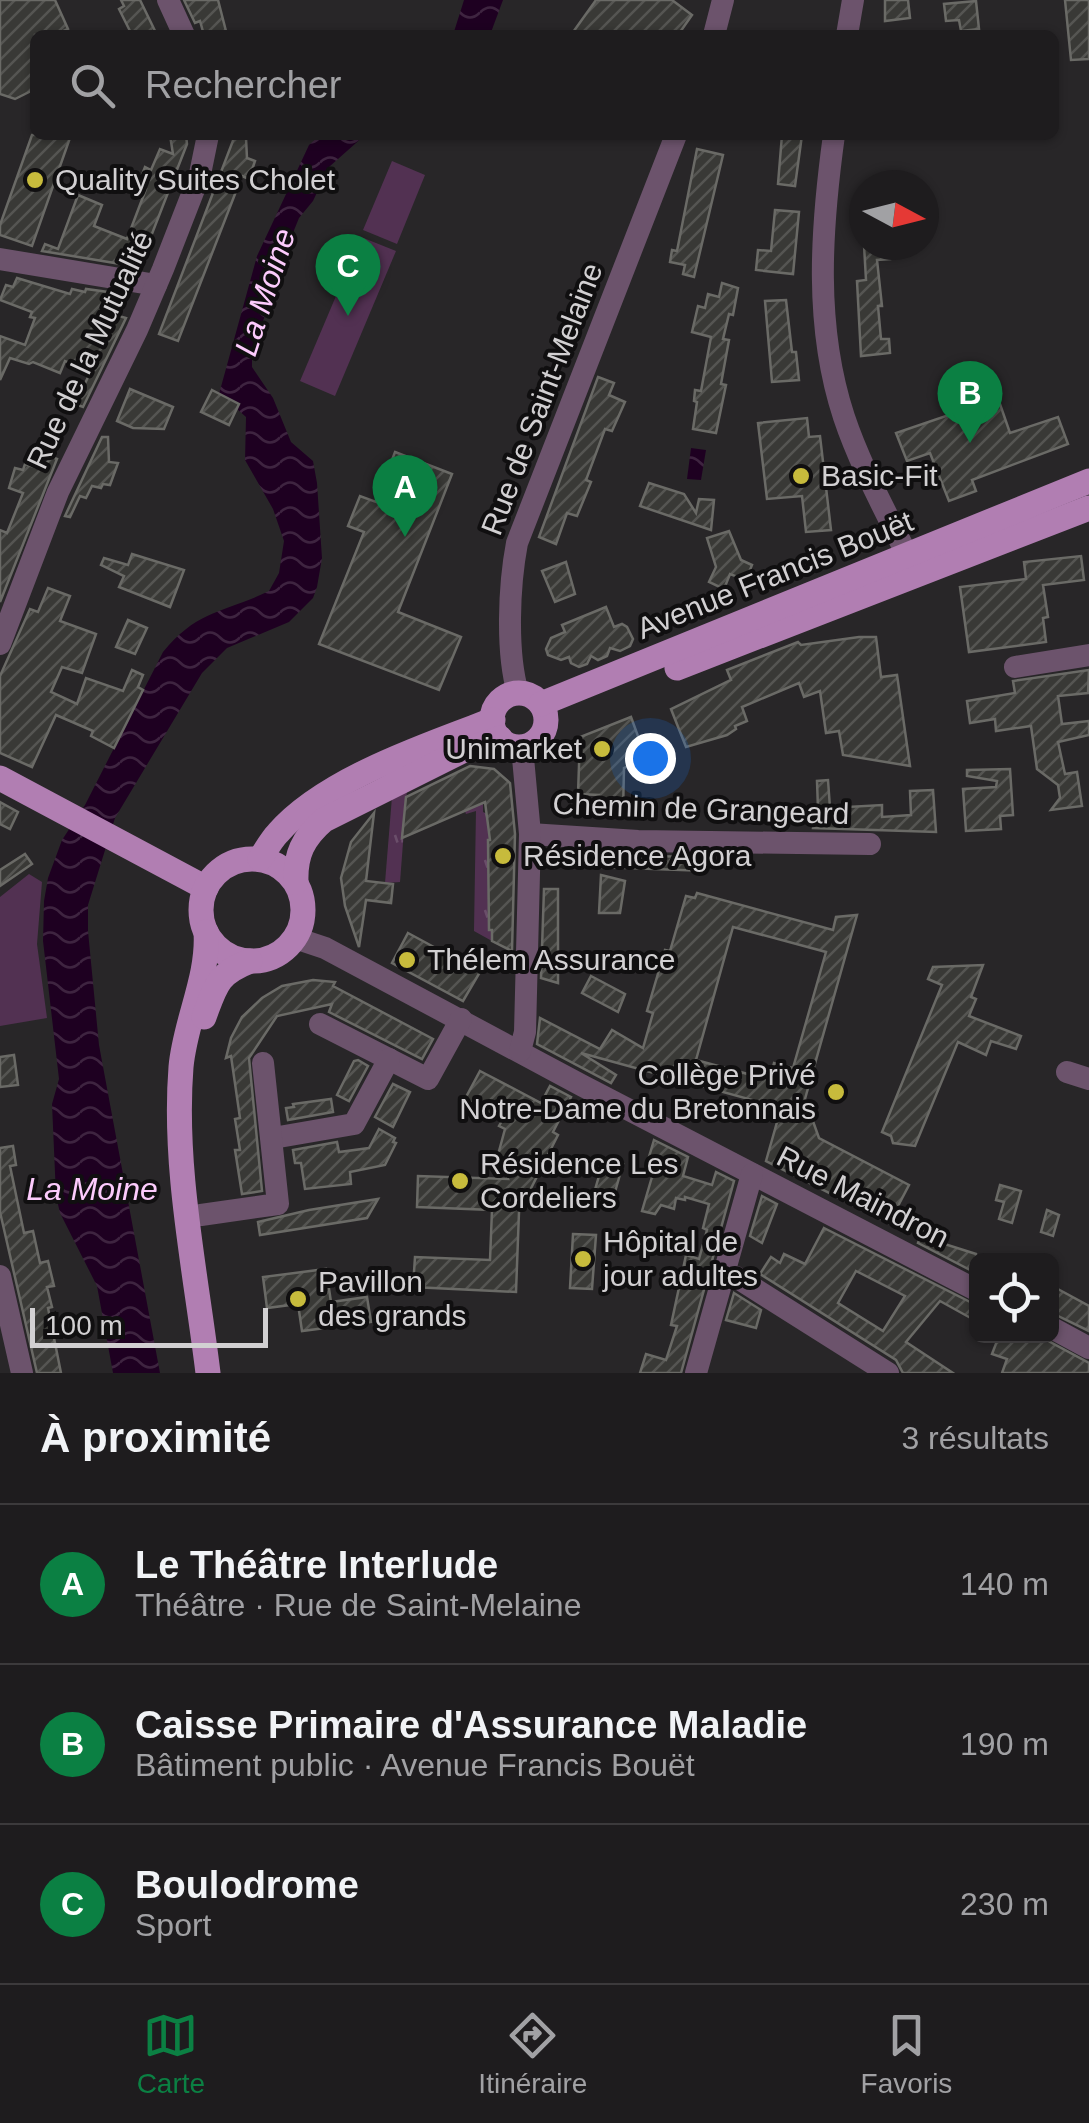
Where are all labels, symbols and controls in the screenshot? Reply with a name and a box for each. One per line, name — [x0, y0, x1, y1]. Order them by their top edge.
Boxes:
search box — [30, 30, 1059, 140]
icon: search — [65, 58, 120, 113]
text: Rechercher — [145, 64, 341, 106]
place label: Quality Suites Cholet — [55, 163, 336, 196]
marker: Quality Suites Cholet — [24, 169, 46, 191]
north arrow — [849, 170, 939, 260]
water label: La Moine — [228, 224, 302, 360]
street label: Rue de la Mutualité — [20, 226, 159, 474]
pin: C — [316, 234, 380, 316]
street label: Rue de Saint-Melaine — [474, 258, 609, 539]
pin: B — [938, 360, 1002, 443]
pin: A — [372, 454, 438, 537]
place label: Basic-Fit — [821, 459, 938, 492]
marker: Basic-Fit — [790, 465, 812, 487]
street label: Avenue Francis Bouët — [632, 504, 918, 645]
place label: Unimarket — [445, 732, 583, 765]
your location — [625, 733, 676, 784]
marker: Unimarket — [591, 738, 613, 760]
street label: Chemin de Grangeard — [552, 787, 850, 830]
place label: Résidence Agora — [523, 839, 752, 872]
marker: Résidence Agora — [492, 845, 514, 867]
place label: Thélem Assurance — [427, 943, 675, 976]
marker: Thélem Assurance — [396, 949, 418, 971]
place label: Collège Privé Notre-Dame du Bretonnais — [459, 1058, 816, 1125]
marker: Collège Privé Notre-Dame du Bretonnais — [825, 1081, 847, 1103]
street label: Rue Maindron — [772, 1139, 955, 1254]
place label: Résidence Les Cordeliers — [480, 1147, 678, 1214]
marker: Résidence Les Cordeliers — [449, 1170, 471, 1192]
water label: La Moine — [26, 1171, 158, 1207]
place label: Hôpital de jour adultes — [602, 1225, 758, 1292]
marker: Hôpital de jour adultes — [572, 1248, 594, 1270]
map controls — [969, 1253, 1059, 1343]
button: locate — [969, 1253, 1059, 1343]
place label: Pavillon des grands — [318, 1265, 466, 1332]
marker: Pavillon des grands — [287, 1288, 309, 1310]
scale bar — [30, 1303, 268, 1348]
text: 100 m — [45, 1310, 123, 1341]
text: À proximité — [40, 1414, 271, 1461]
text: 3 résultats — [901, 1420, 1049, 1456]
text: Le Théâtre Interlude — [135, 1544, 498, 1586]
text: A — [61, 1566, 84, 1602]
text: 140 m — [960, 1566, 1049, 1602]
text: Théâtre · Rue de Saint-Melaine — [135, 1587, 581, 1623]
text: Caisse Primaire d'Assurance Maladie — [135, 1704, 807, 1746]
text: B — [61, 1726, 84, 1762]
text: 190 m — [960, 1726, 1049, 1762]
text: Bâtiment public · Avenue Francis Bouët — [135, 1747, 695, 1783]
text: Boulodrome — [135, 1864, 359, 1906]
text: C — [61, 1886, 84, 1922]
text: 230 m — [960, 1886, 1049, 1922]
text: Sport — [135, 1907, 211, 1943]
tab: Carte — [137, 2008, 205, 2100]
tab: Itinéraire — [478, 2008, 587, 2100]
tab: Favoris — [861, 2008, 952, 2100]

